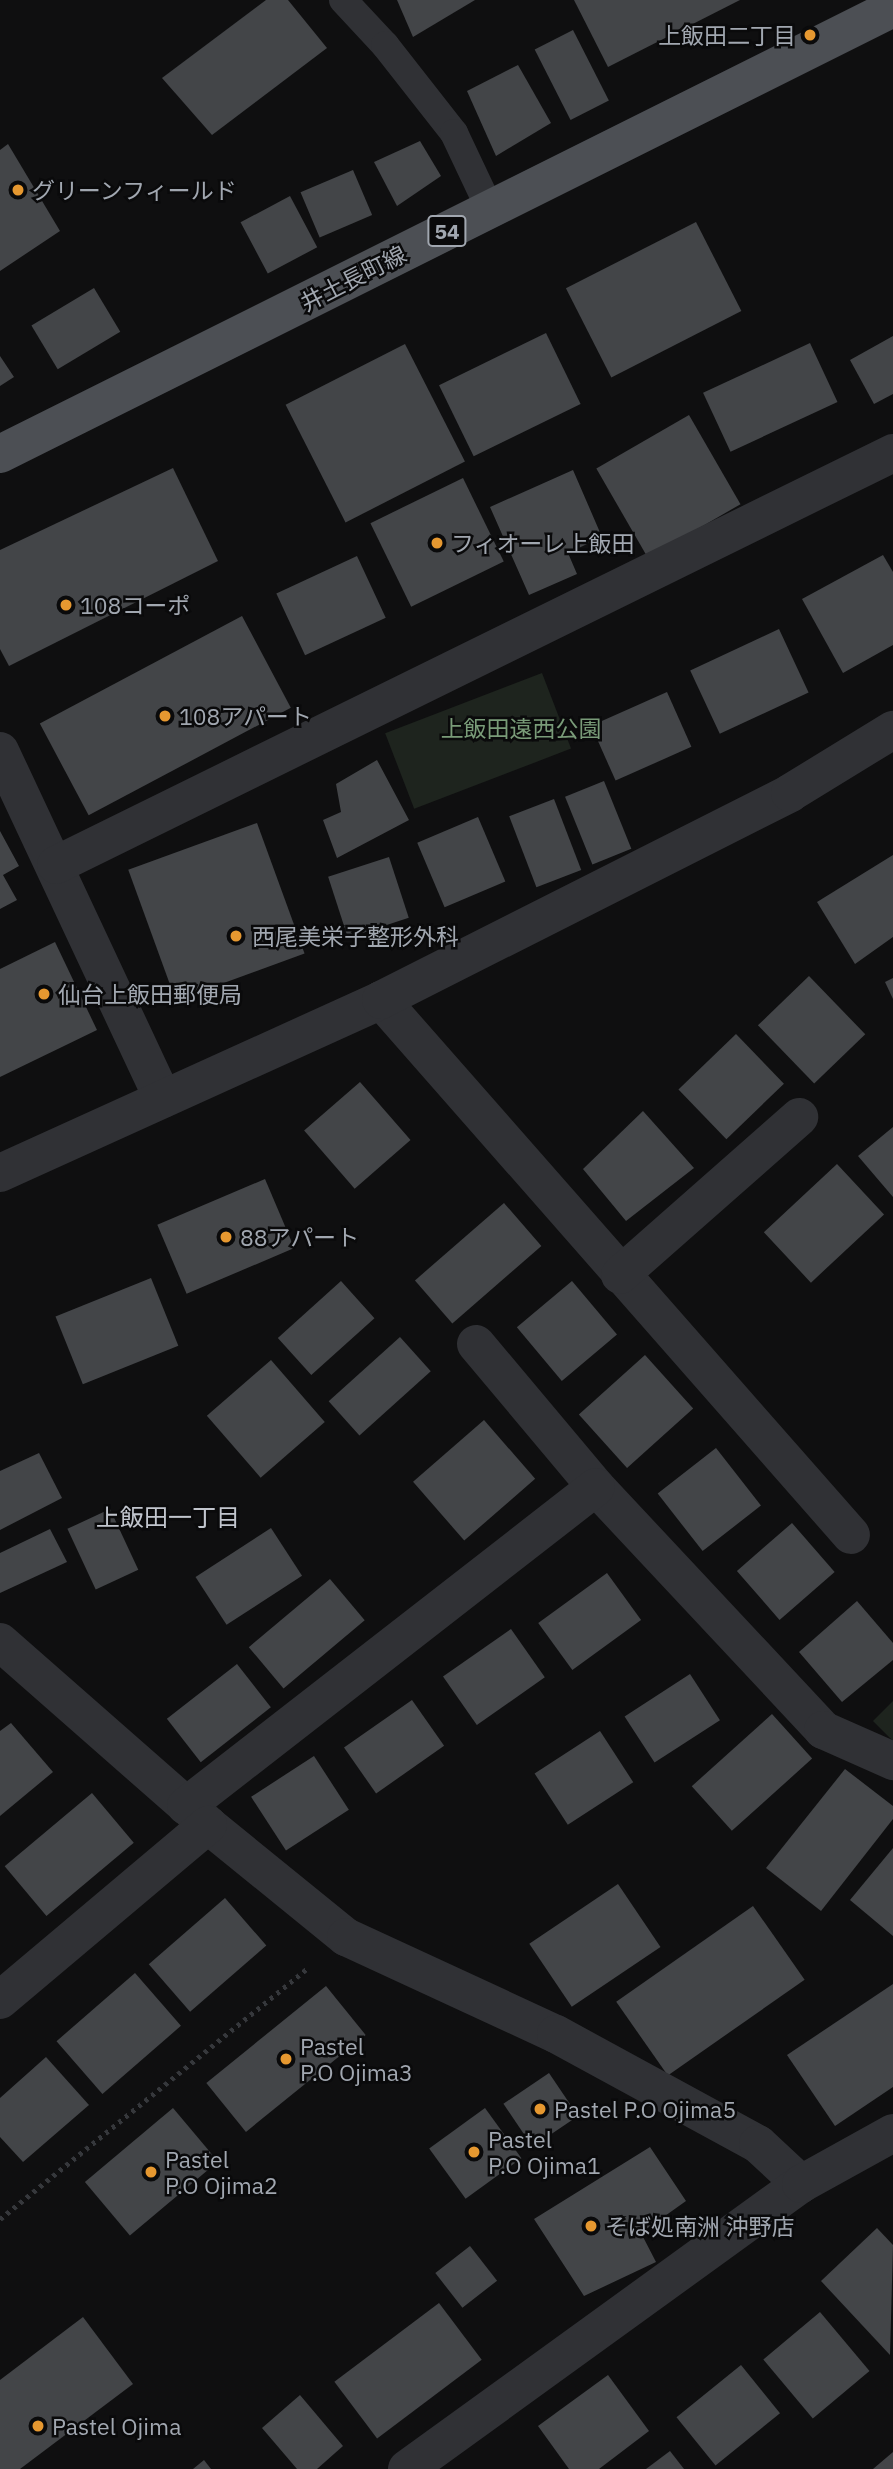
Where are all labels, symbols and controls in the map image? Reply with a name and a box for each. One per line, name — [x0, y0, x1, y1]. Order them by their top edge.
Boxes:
place label: 上飯田二丁目 — [658, 21, 796, 49]
marker: 上飯田二丁目 — [802, 27, 818, 43]
place label: グリーンフィールド — [32, 176, 239, 204]
marker: グリーンフィールド — [10, 182, 26, 198]
road number: 54 — [426, 214, 468, 248]
street label: 井土長町線 — [296, 240, 410, 316]
place label: フィオーレ上飯田 — [451, 529, 635, 557]
marker: フィオーレ上飯田 — [429, 535, 445, 551]
place label: 108コーポ — [80, 591, 190, 619]
marker: 108コーポ — [58, 597, 74, 613]
place label: 108アパート — [179, 702, 312, 730]
marker: 108アパート — [157, 708, 173, 724]
park label: 上飯田遠西公園 — [441, 714, 601, 742]
place label: 西尾美栄子整形外科 — [252, 922, 459, 950]
marker: 西尾美栄子整形外科 — [226, 926, 246, 946]
place label: 仙台上飯田郵便局 — [58, 980, 242, 1008]
marker: 仙台上飯田郵便局 — [36, 986, 52, 1002]
place label: 88アパート — [240, 1223, 360, 1251]
marker: 88アパート — [218, 1229, 234, 1245]
district label: 上飯田一丁目 — [96, 1504, 240, 1532]
place label: Pastel P.O Ojima3 — [300, 2032, 413, 2086]
marker: Pastel P.O Ojima3 — [278, 2051, 294, 2067]
place label: Pastel P.O Ojima5 — [554, 2095, 736, 2123]
marker: Pastel P.O Ojima5 — [532, 2101, 548, 2117]
place label: Pastel P.O Ojima1 — [488, 2125, 601, 2179]
marker: Pastel P.O Ojima1 — [466, 2144, 482, 2160]
place label: Pastel P.O Ojima2 — [165, 2145, 278, 2199]
marker: Pastel P.O Ojima2 — [143, 2164, 159, 2180]
place label: そば処南洲 沖野店 — [605, 2212, 794, 2240]
marker: そば処南洲 沖野店 — [583, 2218, 599, 2234]
place label: Pastel Ojima — [52, 2412, 181, 2440]
marker: Pastel Ojima — [30, 2418, 46, 2434]

